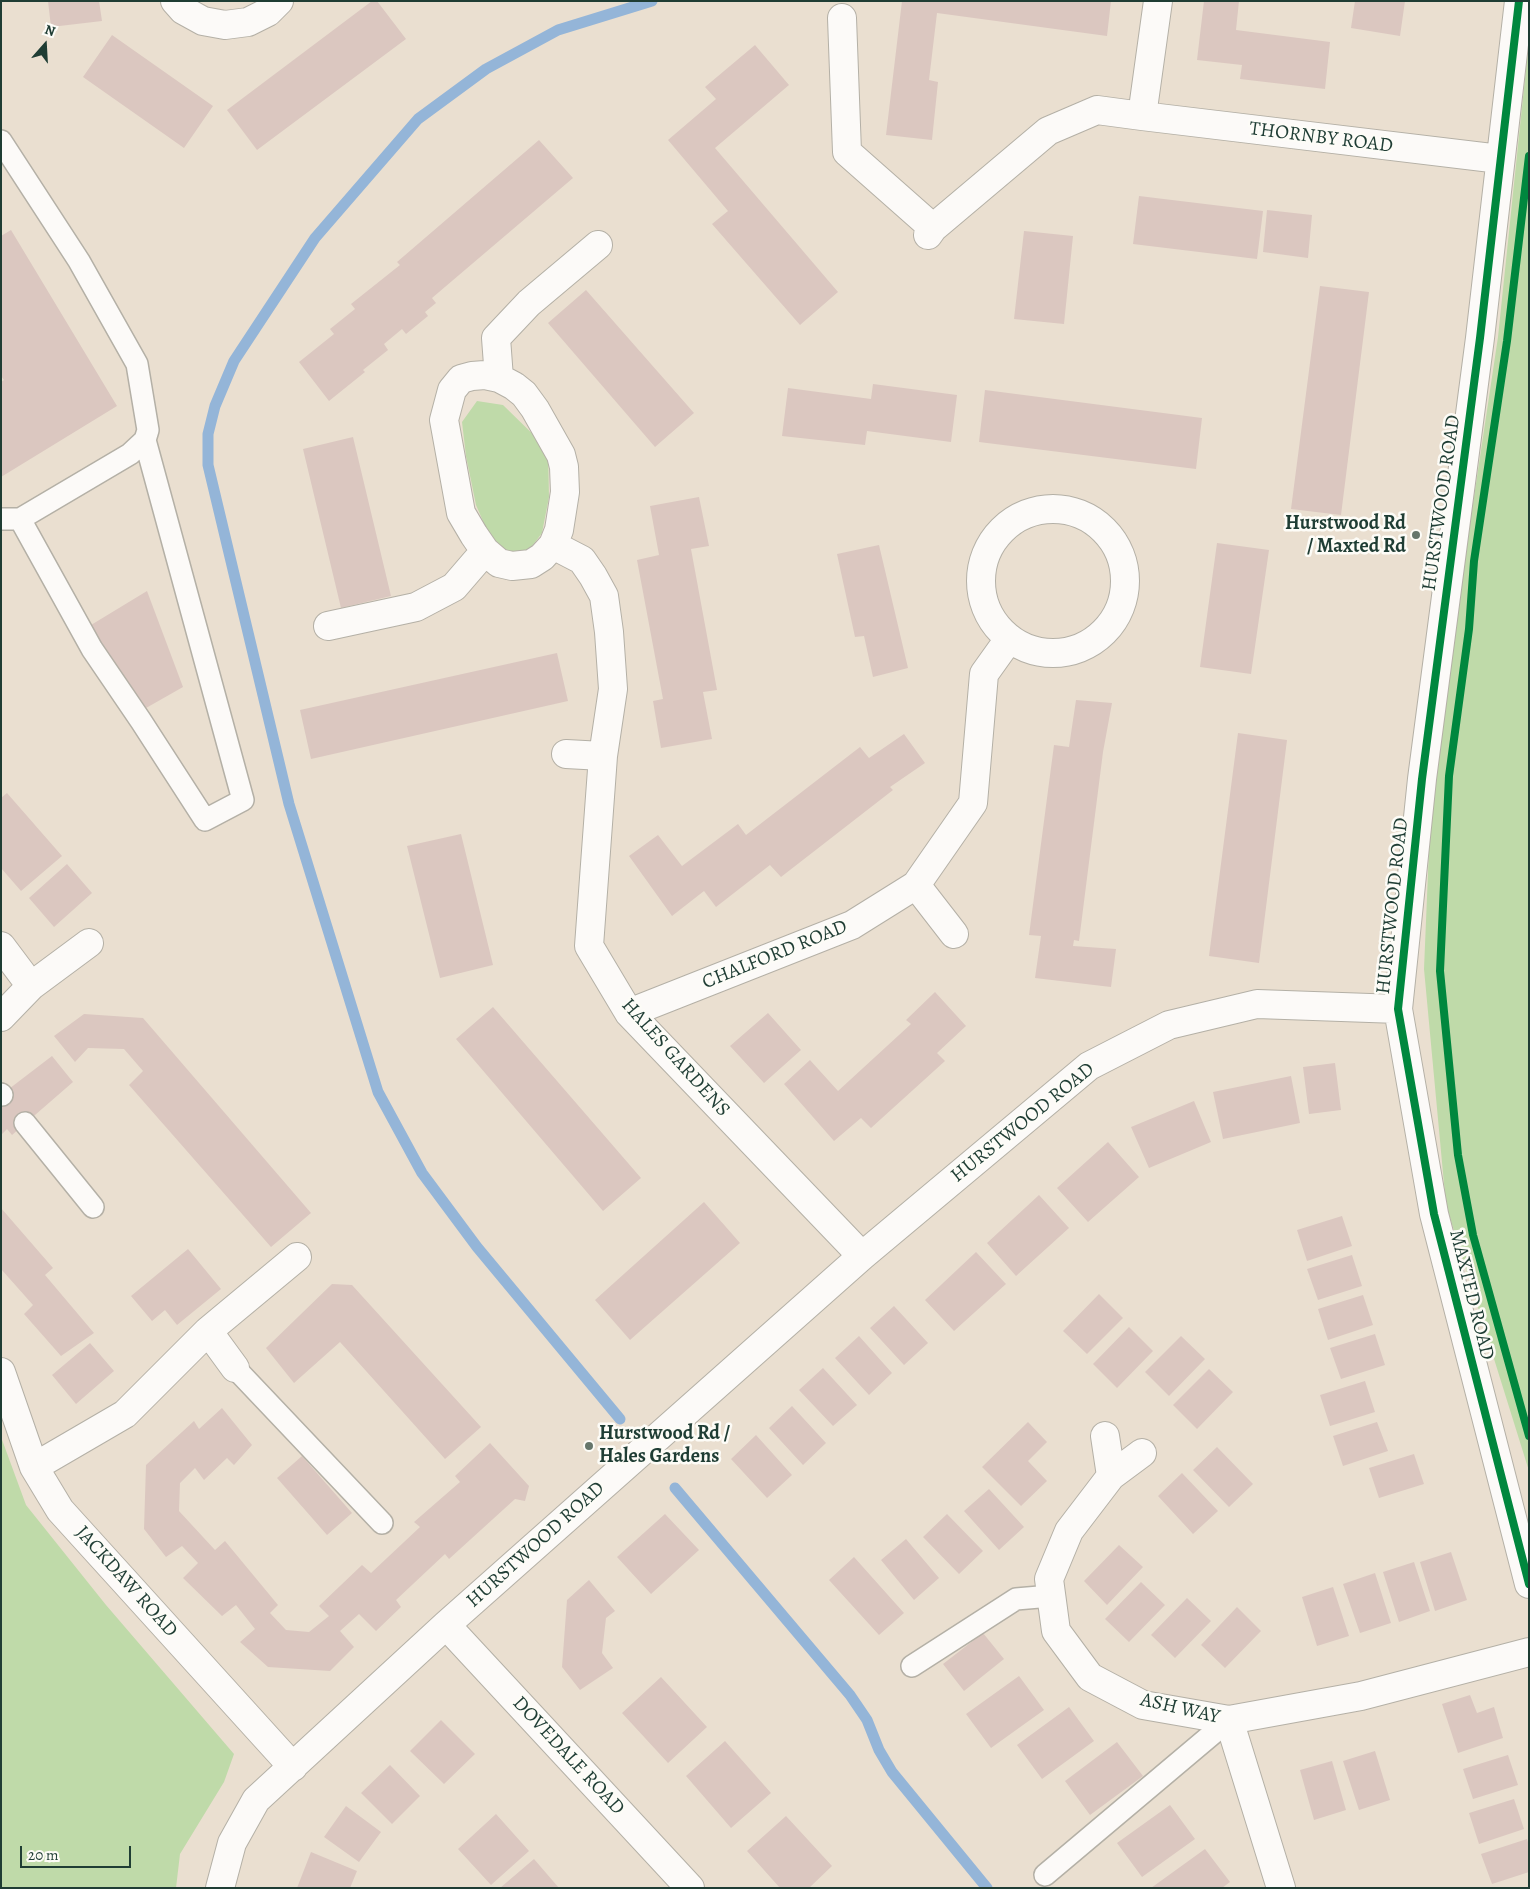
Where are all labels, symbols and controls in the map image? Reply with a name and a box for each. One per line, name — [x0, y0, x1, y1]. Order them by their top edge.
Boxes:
north arrow — [20, 20, 70, 70]
text: N — [42, 20, 58, 41]
street label: THORNBY ROAD — [1248, 117, 1394, 159]
street label: HURSTWOOD ROAD — [1418, 413, 1466, 593]
place label: Hurstwood Rd / Maxted Rd — [1285, 512, 1406, 559]
marker: Hurstwood Rd / Maxted Rd — [1410, 529, 1422, 541]
street label: HURSTWOOD ROAD — [1372, 816, 1414, 996]
street label: CHALFORD ROAD — [699, 915, 851, 995]
street label: HALES GARDENS — [616, 994, 734, 1122]
street label: HURSTWOOD ROAD — [946, 1058, 1100, 1188]
street label: MAXTED ROAD — [1443, 1227, 1499, 1363]
place label: Hurstwood Rd / Hales Gardens — [599, 1422, 730, 1469]
marker: Hurstwood Rd / Hales Gardens — [583, 1440, 595, 1452]
street label: HURSTWOOD ROAD — [462, 1477, 610, 1613]
street label: JACKDAW ROAD — [70, 1521, 182, 1643]
street label: ASH WAY — [1138, 1688, 1222, 1730]
street label: DOVEDALE ROAD — [507, 1692, 629, 1820]
scale bar — [22, 1836, 134, 1868]
text: 20 m — [28, 1845, 59, 1865]

